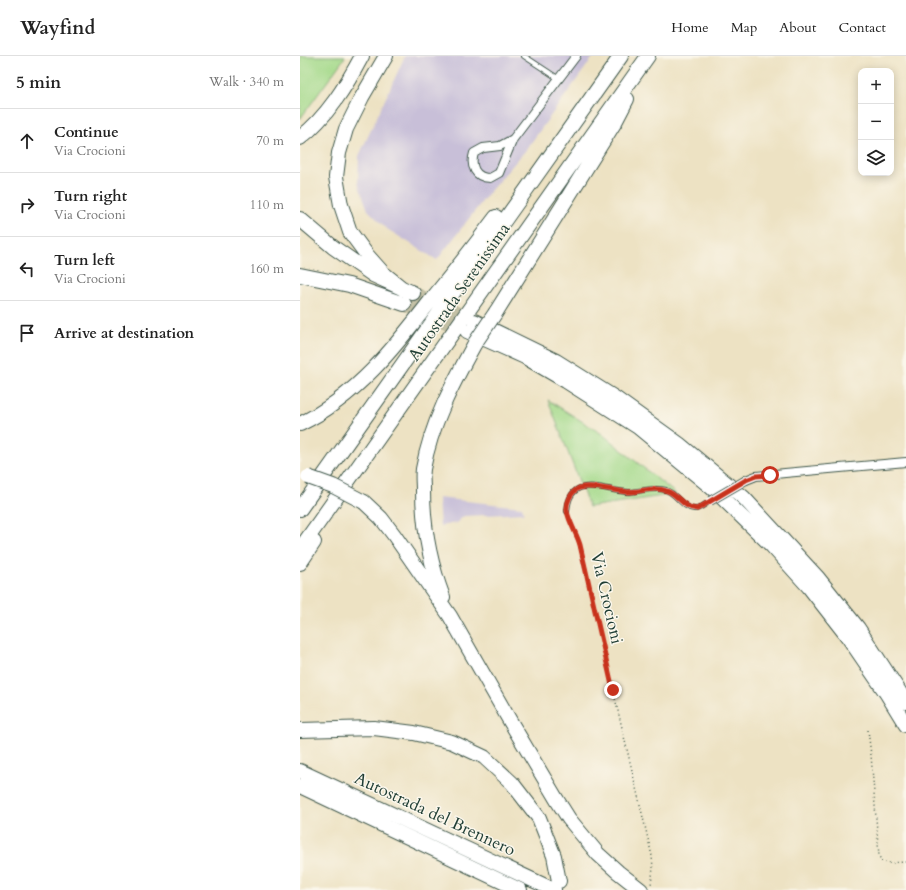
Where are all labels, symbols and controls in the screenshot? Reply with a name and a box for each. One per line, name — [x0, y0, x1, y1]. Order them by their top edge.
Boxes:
text: Wayfind — [20, 15, 95, 41]
text: Home — [671, 18, 709, 37]
text: Map — [731, 18, 757, 37]
text: About — [779, 18, 816, 37]
text: Contact — [838, 18, 886, 37]
map controls — [858, 68, 894, 176]
button: + — [858, 68, 894, 104]
text: 5 min — [16, 71, 61, 94]
text: Walk · 340 m — [209, 73, 284, 91]
button: − — [858, 104, 894, 140]
text: Continue — [54, 122, 119, 142]
icon: ahead — [16, 130, 38, 152]
text: 70 m — [256, 132, 284, 150]
button: layers — [858, 140, 894, 176]
text: Via Crocioni — [54, 142, 126, 160]
text: Turn right — [54, 186, 127, 206]
icon: right — [16, 194, 38, 216]
text: 110 m — [250, 196, 284, 214]
text: Via Crocioni — [54, 206, 126, 224]
street label: Autostrada Serenissima — [403, 218, 516, 366]
text: Turn left — [54, 250, 115, 270]
icon: left — [16, 258, 38, 280]
text: 160 m — [250, 260, 284, 278]
text: Via Crocioni — [54, 270, 126, 288]
icon: arrive — [16, 322, 38, 344]
text: Arrive at destination — [54, 323, 194, 343]
route start — [761, 466, 779, 484]
street label: Via Crocioni — [585, 550, 629, 646]
route end — [604, 681, 622, 699]
street label: Autostrada del Brennero — [351, 767, 519, 861]

